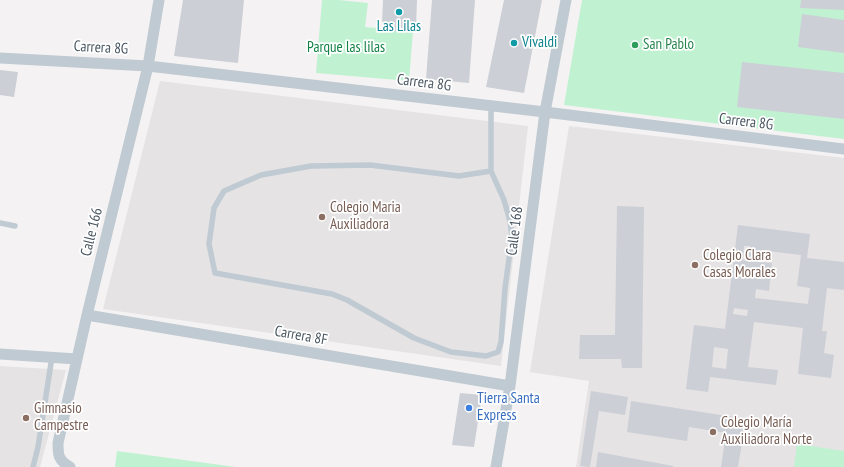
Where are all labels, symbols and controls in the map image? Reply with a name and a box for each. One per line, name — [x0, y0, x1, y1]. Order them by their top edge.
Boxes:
marker: Las Lilas — [394, 7, 404, 17]
place label: Las Lilas — [377, 18, 421, 36]
place label: Vivaldi — [522, 34, 557, 52]
place label: San Pablo — [643, 36, 694, 54]
street label: Carrera 8G — [73, 38, 129, 58]
marker: Vivaldi — [509, 38, 519, 48]
park label: Parque las lilas — [307, 39, 385, 57]
marker: San Pablo — [630, 40, 640, 50]
street label: Carrera 8G — [396, 71, 452, 95]
street label: Carrera 8G — [718, 110, 774, 134]
place label: Colegio Maria Auxiliadora — [330, 199, 401, 234]
street label: Calle 168 — [503, 205, 527, 257]
street label: Calle 166 — [77, 206, 107, 258]
marker: Colegio Maria Auxiliadora — [317, 212, 327, 222]
place label: Colegio Clara Casas Morales — [703, 247, 776, 282]
marker: Colegio Clara Casas Morales — [690, 260, 700, 270]
street label: Carrera 8F — [273, 323, 329, 349]
place label: Tierra Santa Express — [477, 390, 540, 425]
place label: Gimnasio Campestre — [34, 400, 89, 435]
marker: Tierra Santa Express — [464, 403, 474, 413]
marker: Gimnasio Campestre — [21, 413, 31, 423]
place label: Colegio María Auxiliadora Norte — [721, 414, 812, 449]
marker: Colegio María Auxiliadora Norte — [708, 427, 718, 437]

